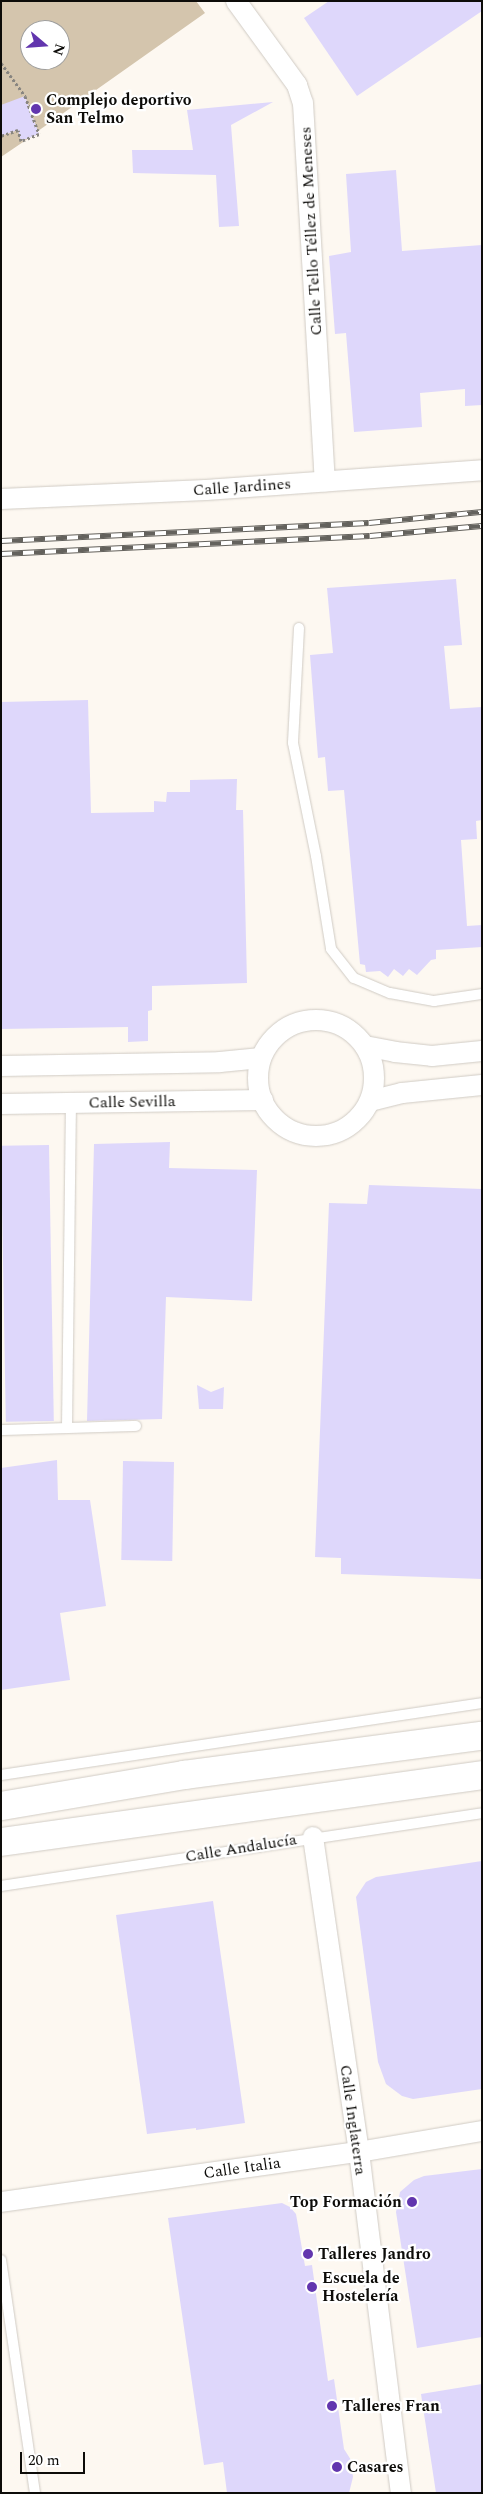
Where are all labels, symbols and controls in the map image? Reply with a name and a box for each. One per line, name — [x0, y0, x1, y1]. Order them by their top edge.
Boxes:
north arrow — [20, 20, 70, 70]
text: N — [47, 41, 71, 58]
place label: Complejo deportivo San Telmo — [46, 90, 192, 128]
marker: Complejo deportivo San Telmo — [30, 103, 42, 115]
street label: Calle Tello Téllez de Meneses — [296, 126, 326, 336]
street label: Calle Jardines — [192, 474, 292, 500]
street label: Calle Sevilla — [88, 1092, 176, 1112]
street label: Calle Andalucía — [184, 1830, 298, 1866]
street label: Calle Inglaterra — [336, 2064, 370, 2176]
street label: Calle Italia — [202, 2153, 282, 2183]
place label: Top Formación — [290, 2192, 402, 2212]
marker: Top Formación — [406, 2196, 418, 2208]
place label: Talleres Jandro — [318, 2244, 431, 2264]
marker: Talleres Jandro — [302, 2248, 314, 2260]
place label: Escuela de Hostelería — [322, 2268, 400, 2306]
marker: Escuela de Hostelería — [306, 2281, 318, 2293]
place label: Talleres Fran — [342, 2396, 440, 2416]
marker: Talleres Fran — [326, 2400, 338, 2412]
scale bar — [22, 2442, 88, 2474]
text: 20 m — [28, 2449, 60, 2472]
place label: Casares — [347, 2457, 404, 2477]
marker: Casares — [331, 2461, 343, 2473]

